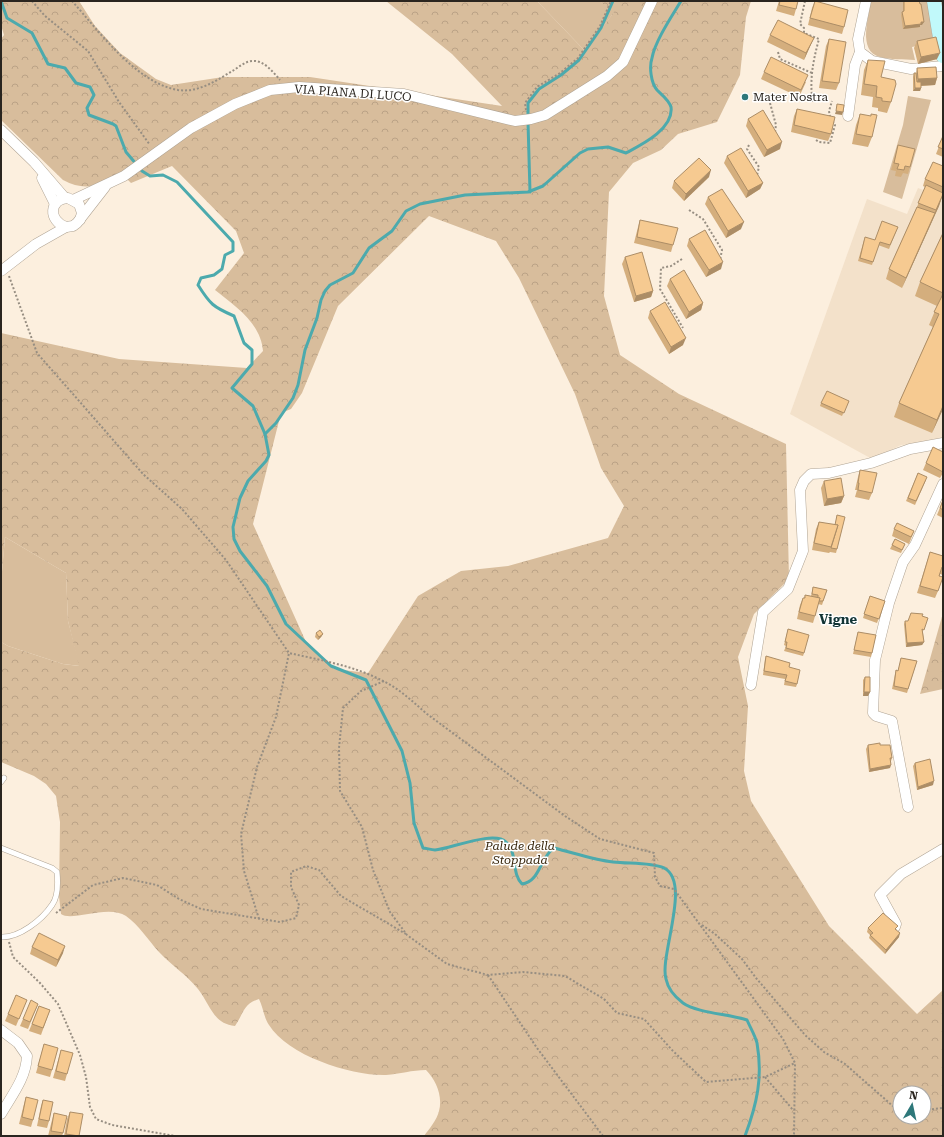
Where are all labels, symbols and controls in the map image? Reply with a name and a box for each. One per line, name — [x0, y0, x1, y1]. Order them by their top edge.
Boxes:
street label: VIA PIANA DI LUCO — [294, 82, 412, 104]
place label: Mater Nostra — [753, 90, 828, 104]
marker: Mater Nostra — [740, 92, 750, 102]
district label: Vigne — [819, 612, 857, 627]
park label: Palude della Stoppada — [484, 839, 555, 867]
north arrow — [892, 1085, 932, 1125]
text: N — [908, 1089, 919, 1103]

